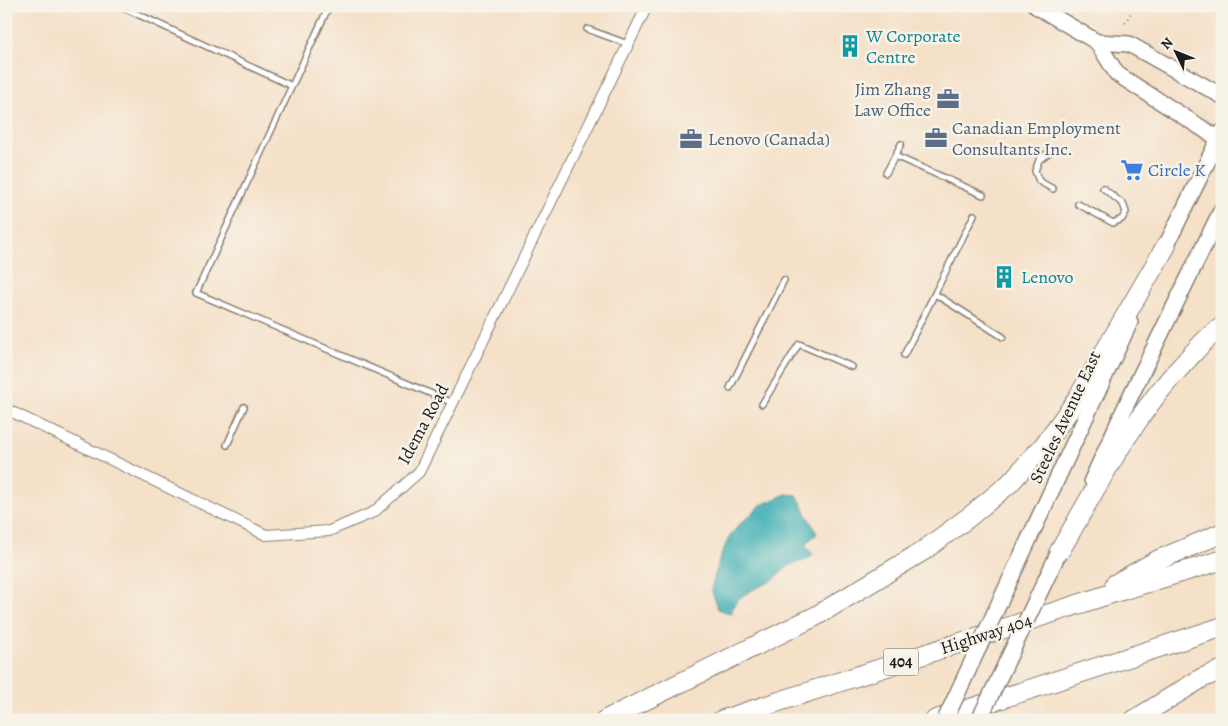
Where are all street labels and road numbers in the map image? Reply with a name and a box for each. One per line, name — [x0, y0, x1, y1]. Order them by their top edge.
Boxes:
street label: Steeles Avenue East — [1024, 347, 1106, 487]
street label: Idema Road — [392, 379, 454, 469]
street label: Highway 404 — [937, 608, 1035, 660]
road number: 404 — [884, 649, 918, 676]

